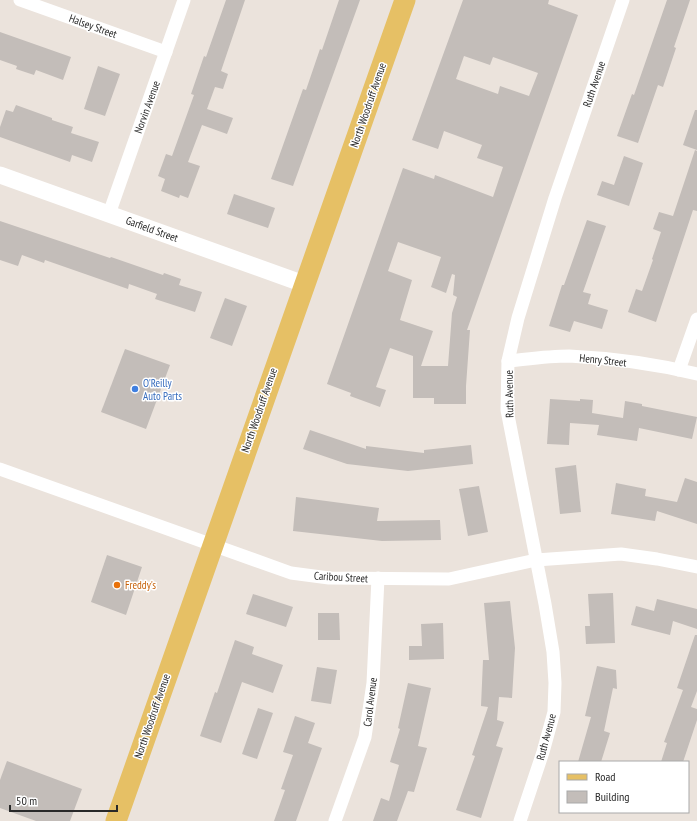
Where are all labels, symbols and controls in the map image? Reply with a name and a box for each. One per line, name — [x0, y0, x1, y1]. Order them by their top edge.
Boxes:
street label: Halsey Street — [67, 11, 119, 41]
street label: Ruth Avenue — [580, 59, 609, 109]
street label: North Woodruff Avenue — [347, 60, 389, 149]
street label: Norvin Avenue — [131, 78, 163, 135]
street label: Garfield Street — [124, 213, 180, 245]
street label: Henry Street — [579, 351, 627, 369]
street label: North Woodruff Avenue — [238, 365, 280, 454]
street label: Ruth Avenue — [502, 370, 516, 418]
place label: O'Reilly Auto Parts — [143, 376, 182, 403]
marker: O'Reilly Auto Parts — [130, 384, 140, 394]
street label: Caribou Street — [314, 569, 368, 585]
place label: Freddy's — [125, 578, 156, 592]
marker: Freddy's — [112, 580, 122, 590]
street label: North Woodruff Avenue — [131, 671, 173, 760]
street label: Carol Avenue — [360, 676, 380, 727]
street label: Ruth Avenue — [533, 712, 559, 762]
legend — [559, 761, 689, 813]
text: Road — [595, 769, 615, 784]
scale bar — [10, 787, 117, 813]
text: Building — [595, 789, 630, 804]
text: 50 m — [16, 793, 37, 808]

